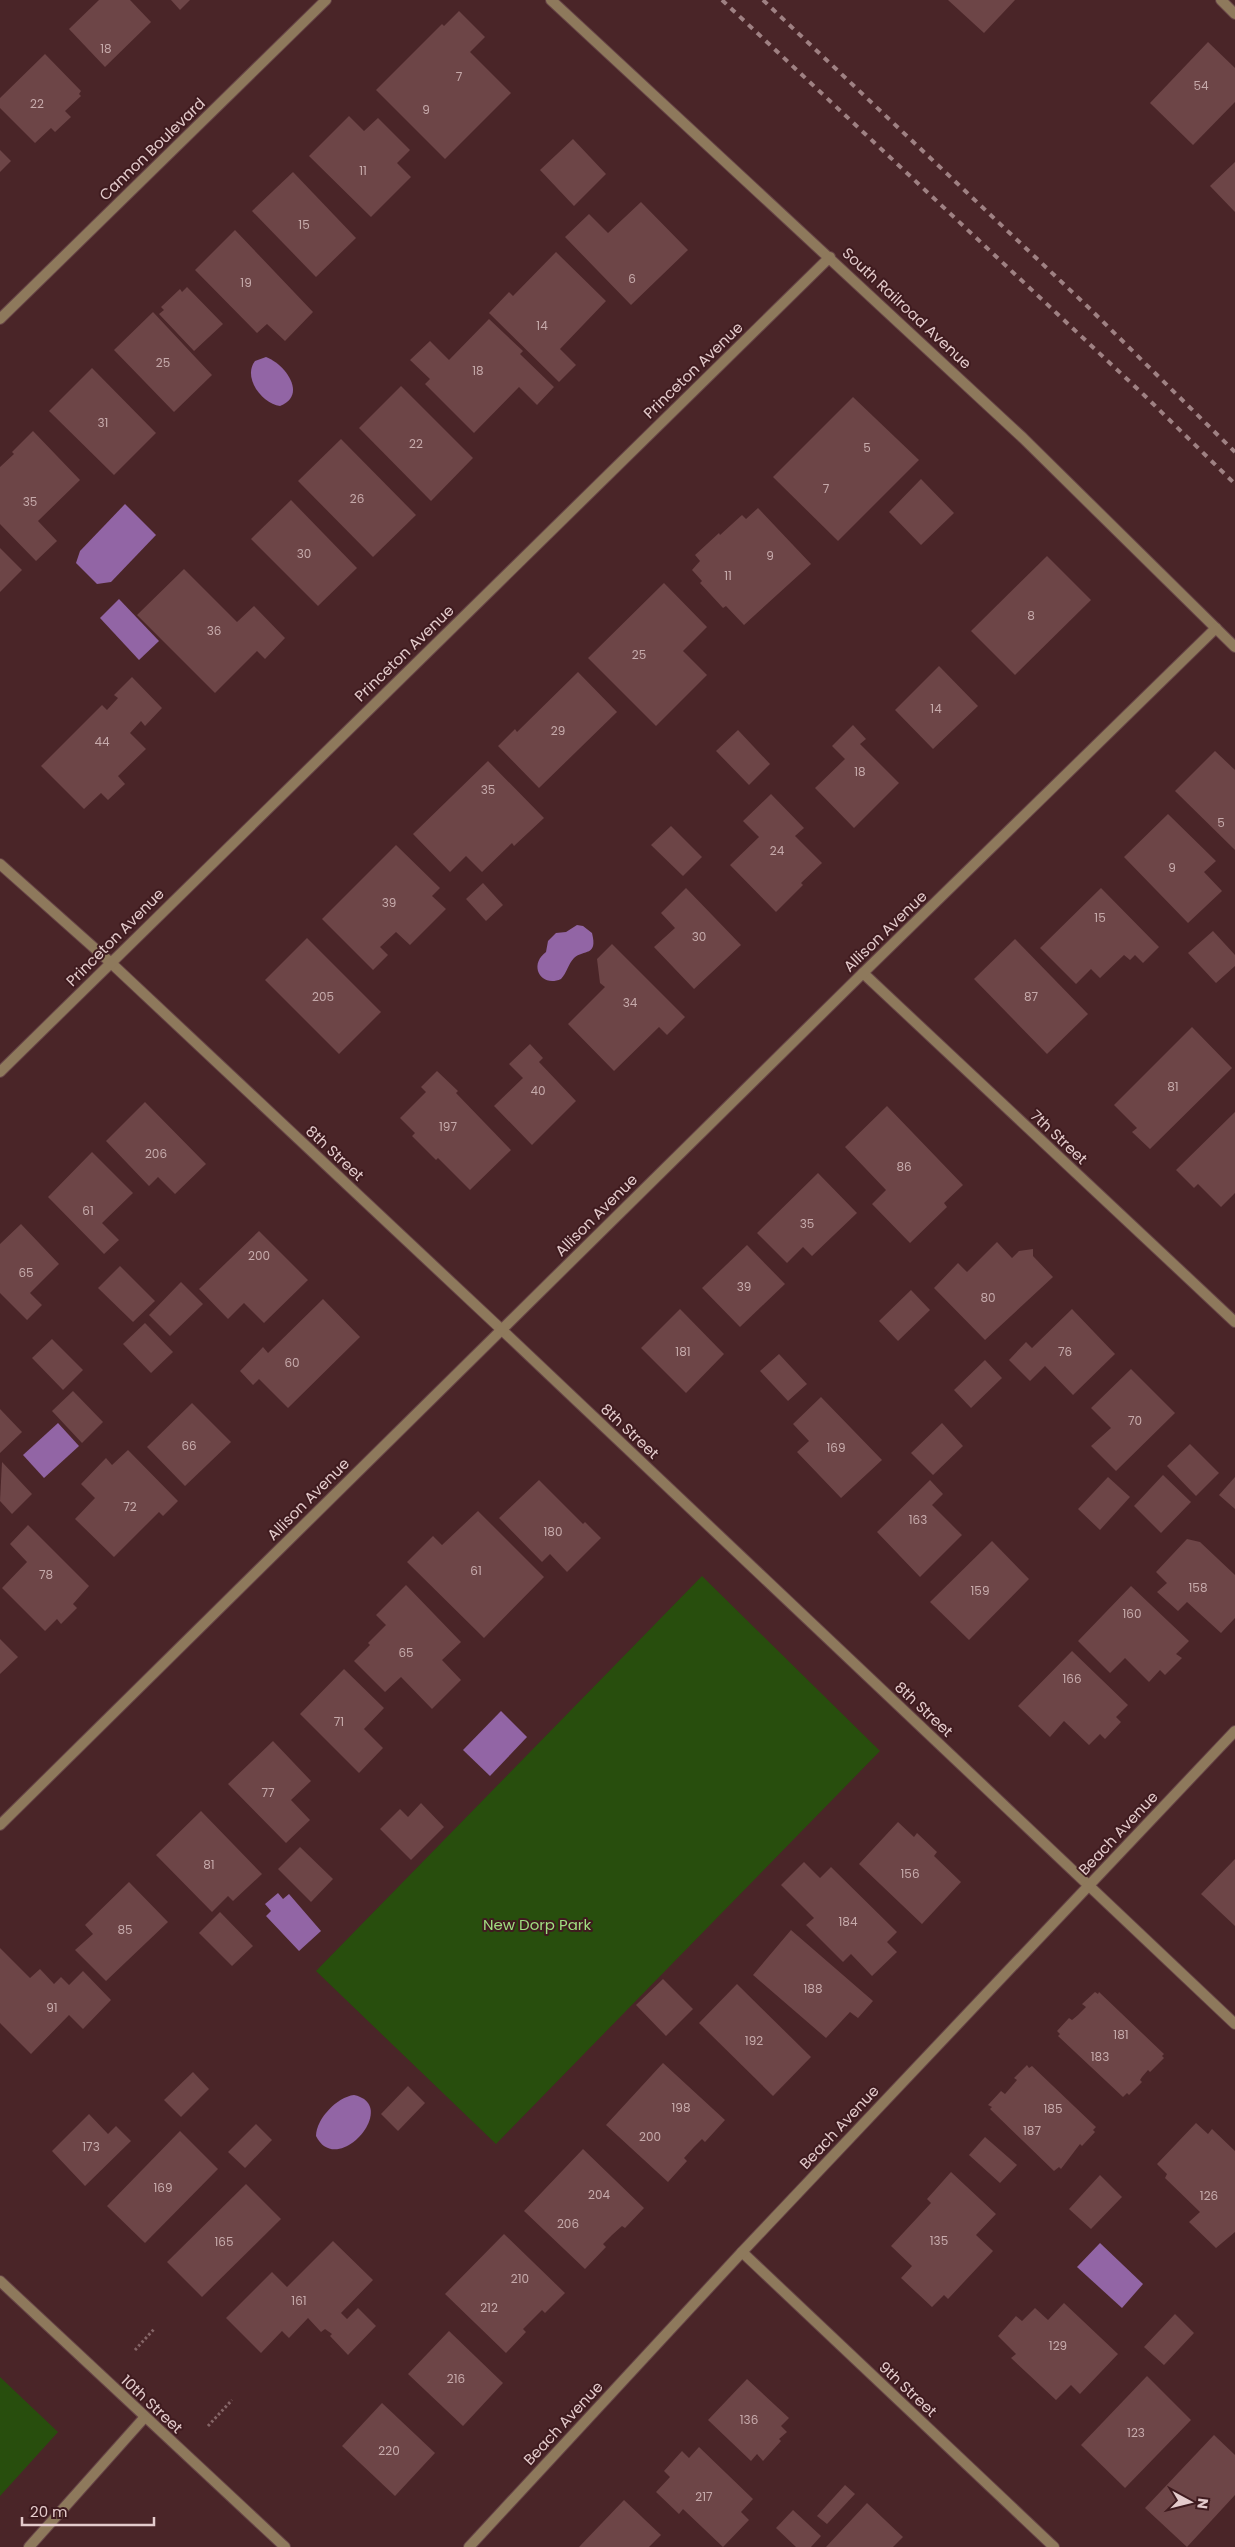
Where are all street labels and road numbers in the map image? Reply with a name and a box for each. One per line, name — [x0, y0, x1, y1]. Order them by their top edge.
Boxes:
street label: Cannon Boulevard — [94, 93, 210, 205]
street label: South Railroad Avenue — [838, 243, 976, 373]
street label: Princeton Avenue — [639, 317, 747, 423]
street label: Princeton Avenue — [350, 600, 458, 706]
street label: Princeton Avenue — [61, 883, 169, 991]
street label: Allison Avenue — [839, 886, 931, 976]
street label: 7th Street — [1026, 1105, 1092, 1169]
street label: 8th Street — [301, 1121, 369, 1185]
street label: Allison Avenue — [550, 1169, 642, 1261]
street label: 8th Street — [596, 1399, 664, 1463]
street label: Allison Avenue — [262, 1453, 354, 1545]
street label: 8th Street — [890, 1677, 958, 1741]
street label: Beach Avenue — [1074, 1786, 1162, 1880]
street label: Beach Avenue — [795, 2080, 883, 2174]
street label: 9th Street — [874, 2357, 942, 2421]
street label: 10th Street — [117, 2370, 187, 2438]
street label: Beach Avenue — [519, 2376, 607, 2470]

